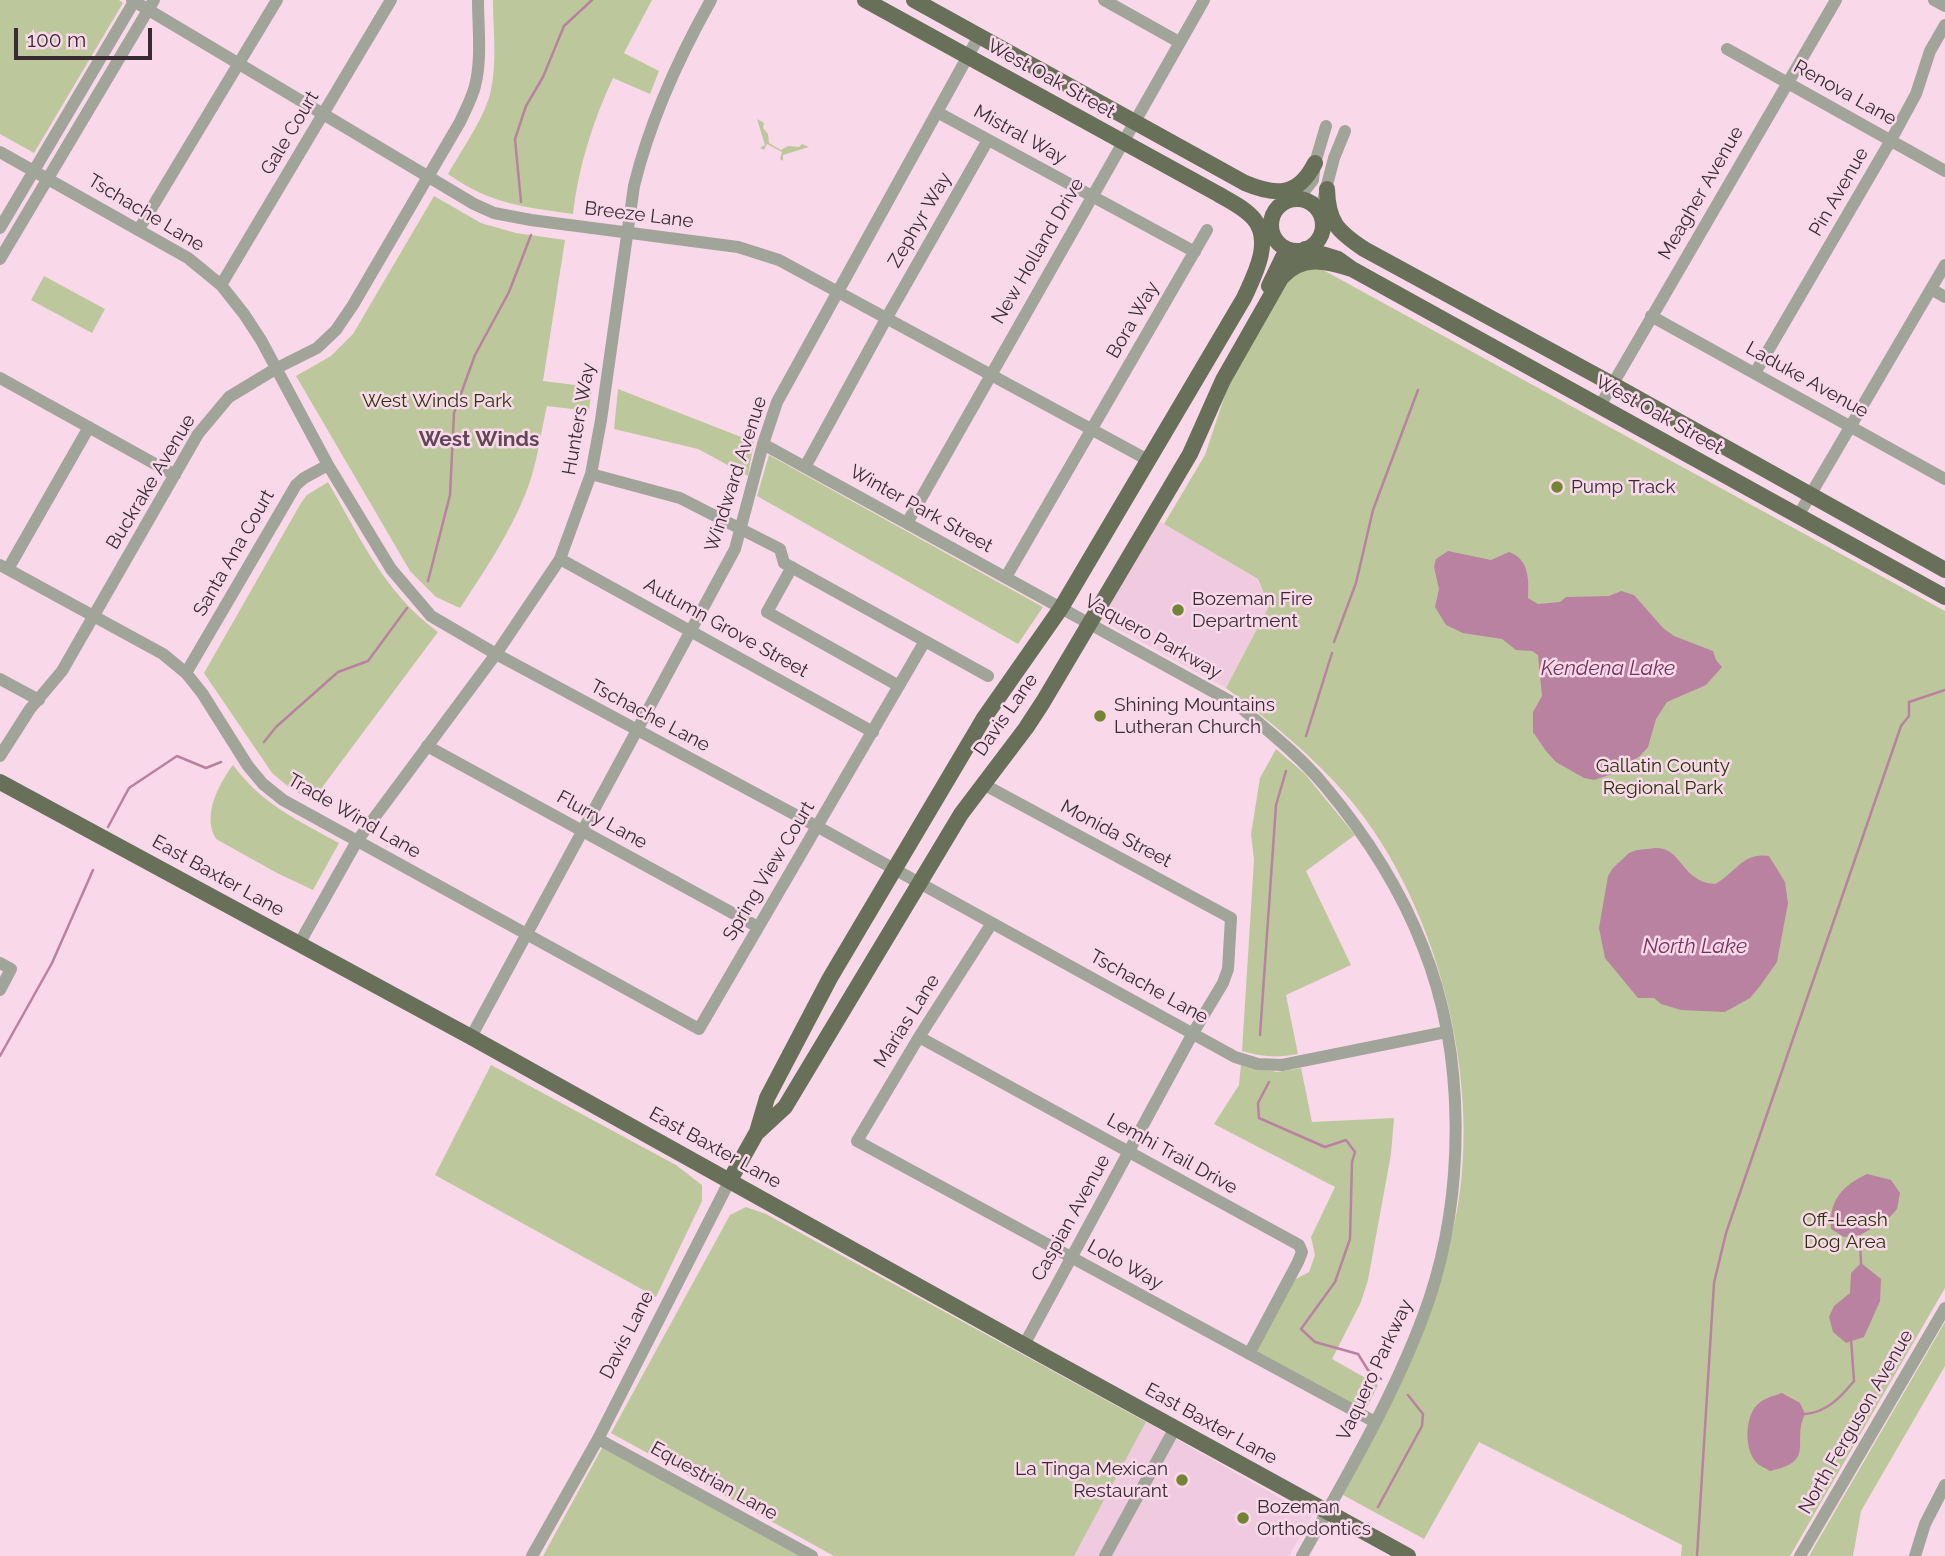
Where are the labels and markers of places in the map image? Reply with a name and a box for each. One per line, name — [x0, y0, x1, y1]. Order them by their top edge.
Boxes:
place label: Pump Track — [1571, 476, 1676, 498]
marker: Pump Track — [1549, 479, 1565, 495]
place label: Bozeman Fire Department — [1192, 588, 1313, 632]
marker: Bozeman Fire Department — [1170, 602, 1186, 618]
place label: Shining Mountains Lutheran Church — [1114, 694, 1275, 738]
marker: Shining Mountains Lutheran Church — [1092, 708, 1108, 724]
place label: La Tinga Mexican Restaurant — [1015, 1458, 1168, 1502]
marker: La Tinga Mexican Restaurant — [1174, 1472, 1190, 1488]
place label: Bozeman Orthodontics — [1257, 1496, 1371, 1540]
marker: Bozeman Orthodontics — [1235, 1510, 1251, 1526]

